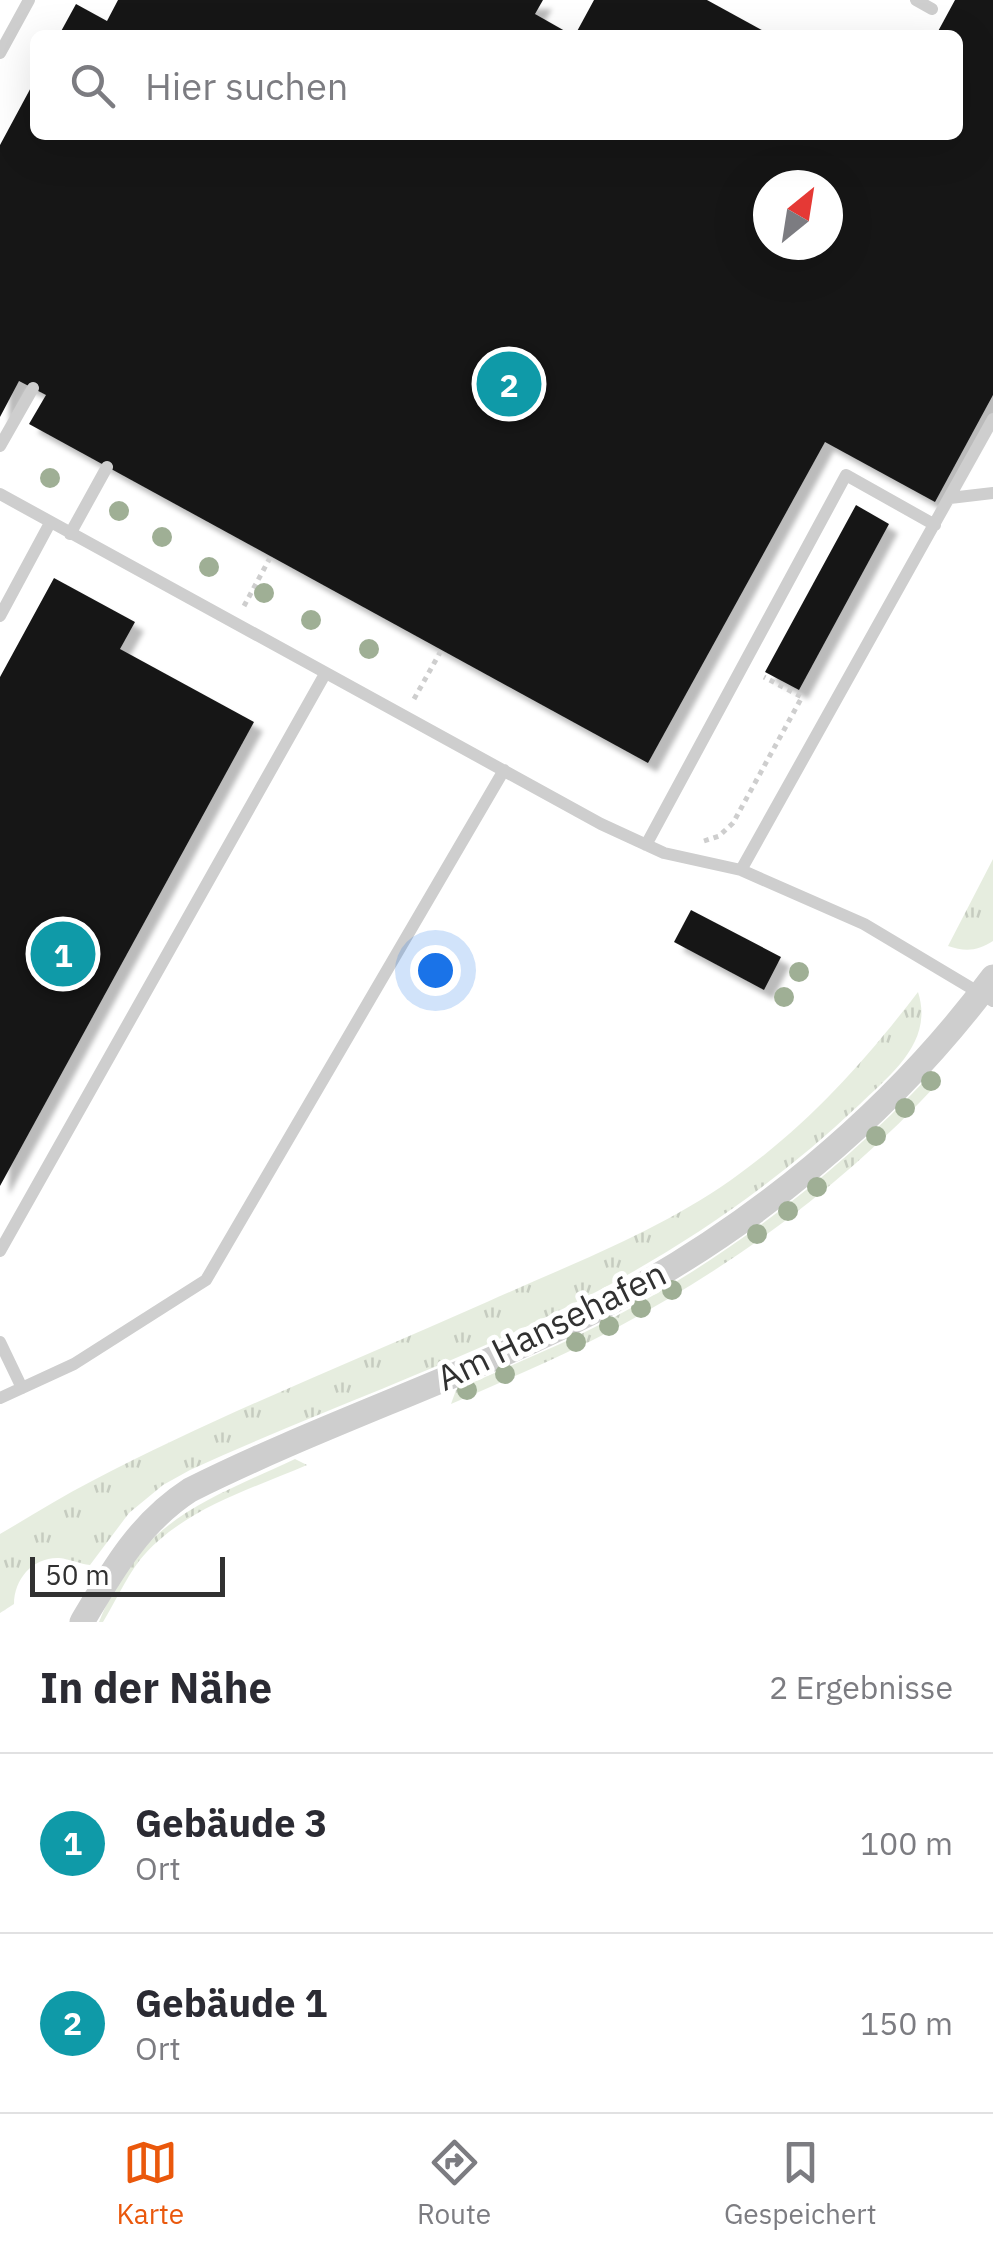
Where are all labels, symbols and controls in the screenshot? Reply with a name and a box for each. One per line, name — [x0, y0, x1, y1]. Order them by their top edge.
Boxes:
search box — [30, 30, 963, 140]
icon: search — [65, 58, 120, 113]
text: Hier suchen — [145, 61, 348, 110]
north arrow — [753, 170, 843, 260]
pin: 2 — [476, 346, 542, 422]
pin: 1 — [30, 916, 96, 992]
your location — [410, 945, 461, 996]
street label: Am Hansehafen — [429, 1250, 673, 1400]
scale bar — [30, 1552, 225, 1596]
text: 50 m — [45, 1556, 110, 1593]
text: In der Nähe — [40, 1660, 272, 1715]
text: 2 Ergebnisse — [769, 1666, 953, 1708]
text: Gebäude 3 — [135, 1798, 327, 1847]
text: 1 — [63, 1822, 82, 1864]
text: 100 m — [860, 1822, 953, 1864]
text: Ort — [135, 1847, 181, 1889]
text: Gebäude 1 — [135, 1978, 327, 2027]
text: 2 — [63, 2002, 82, 2044]
text: 150 m — [860, 2002, 953, 2044]
text: Ort — [135, 2027, 181, 2069]
tab: Karte — [116, 2135, 184, 2232]
tab: Route — [417, 2135, 491, 2232]
tab: Gespeichert — [724, 2135, 877, 2232]

